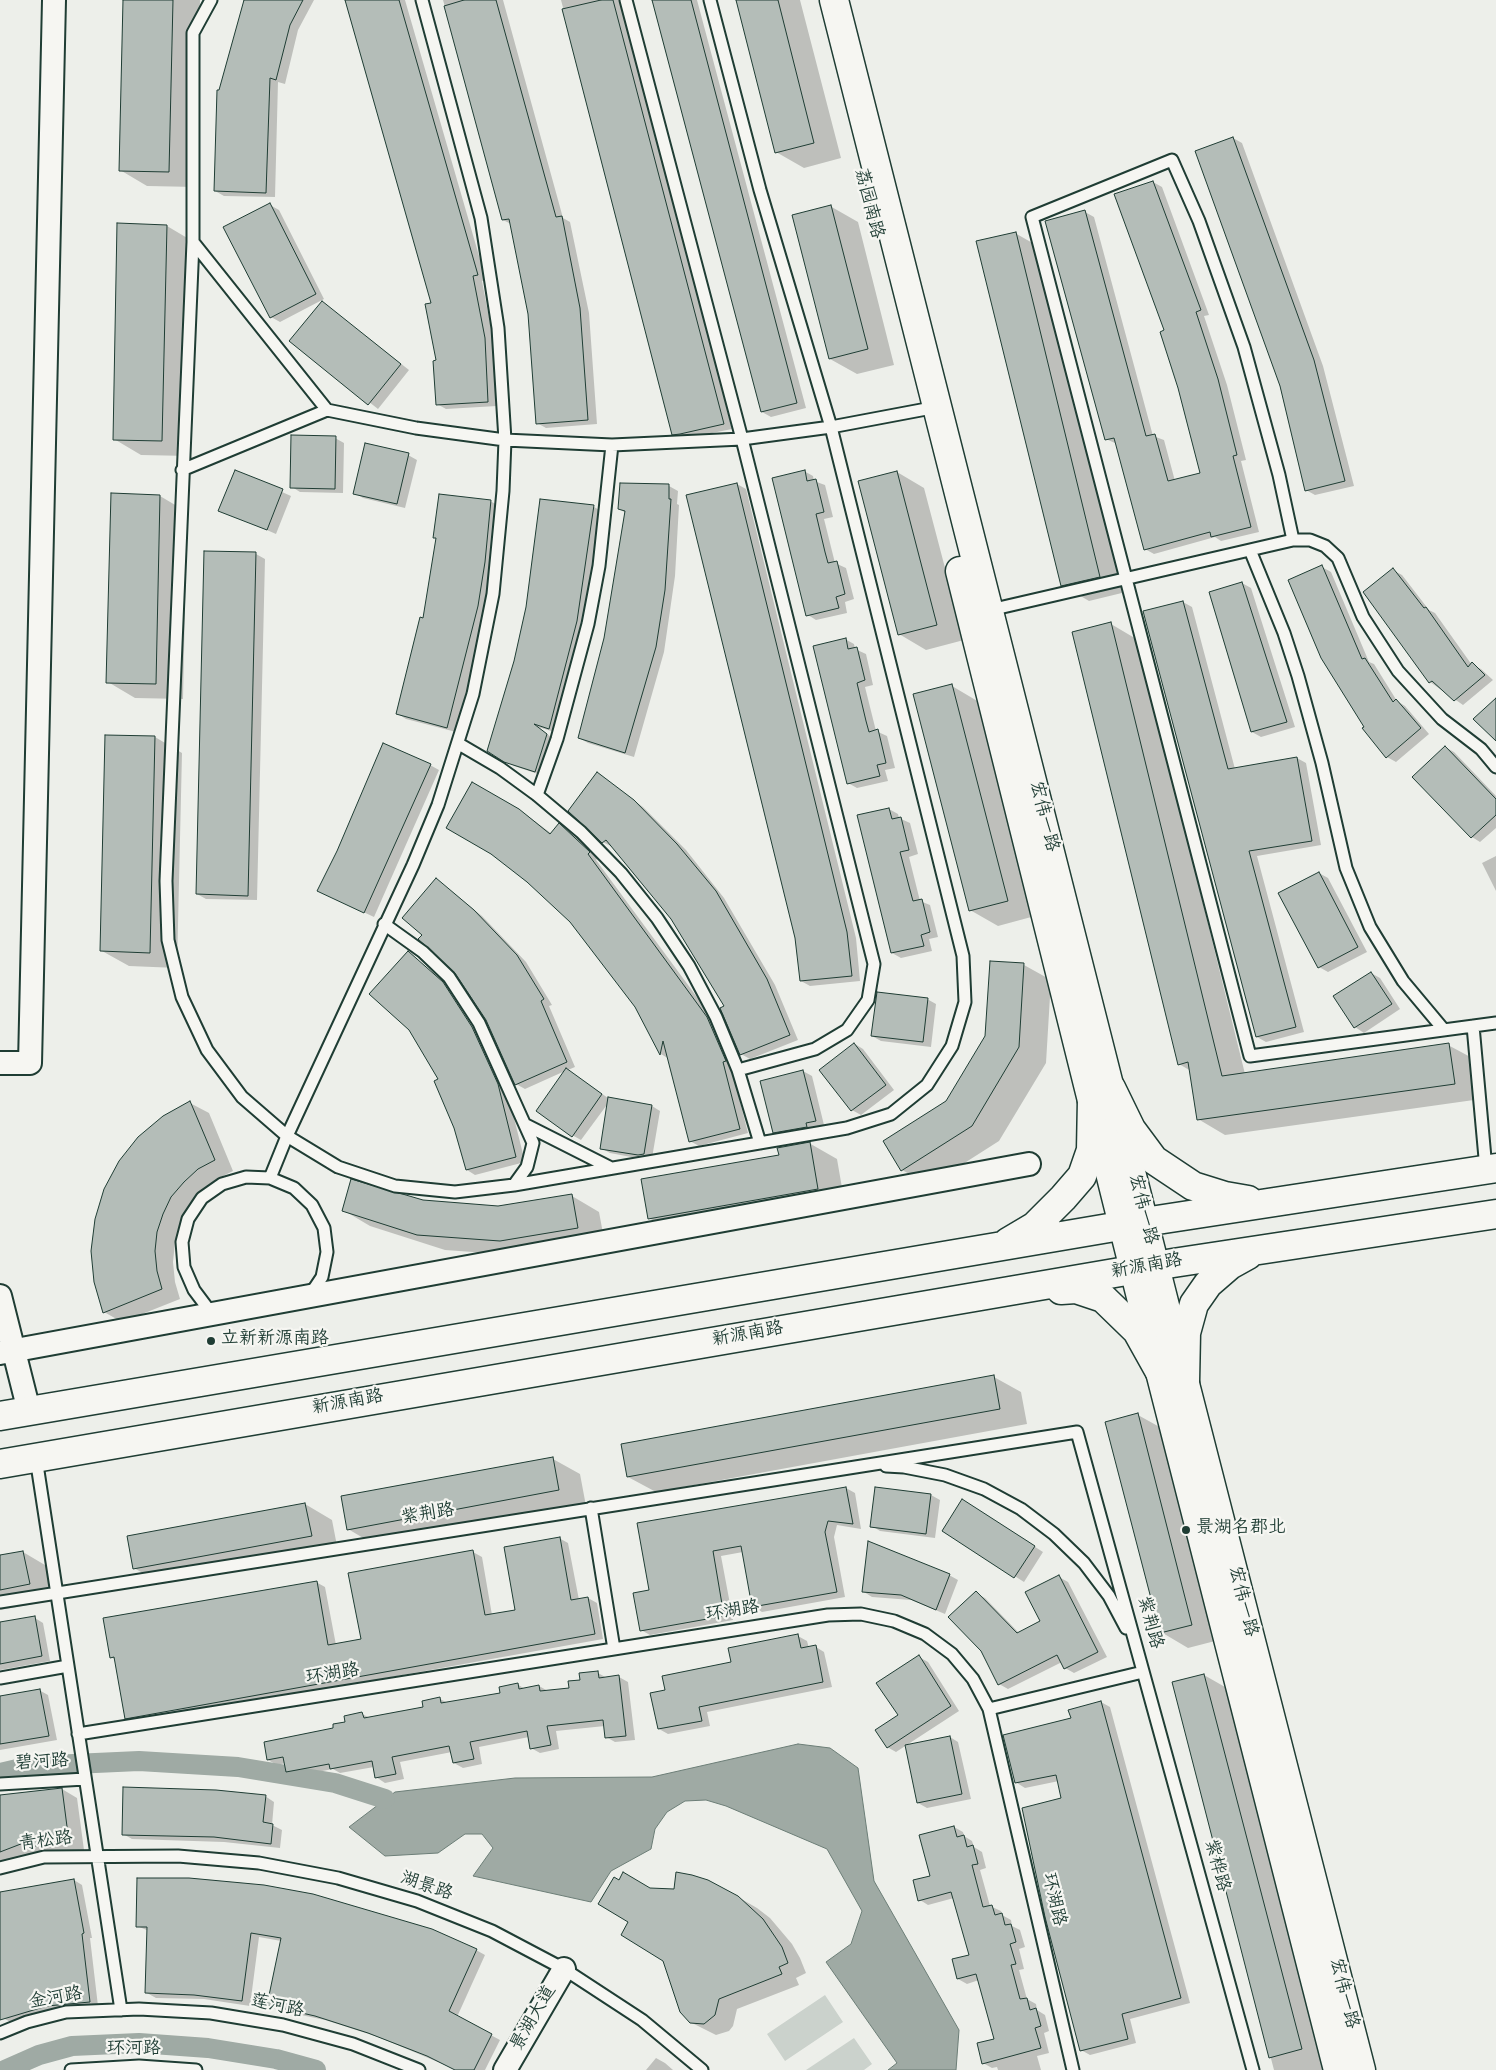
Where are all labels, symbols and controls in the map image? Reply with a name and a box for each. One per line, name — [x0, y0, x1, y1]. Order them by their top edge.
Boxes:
street label: 荔园南路 — [848, 166, 886, 242]
street label: 宏伟一路 — [1023, 779, 1061, 855]
street label: 宏伟一路 — [1122, 1172, 1160, 1248]
street label: 新源南路 — [1110, 1251, 1184, 1285]
street label: 新源南路 — [711, 1319, 785, 1353]
place label: 立新新源南路 — [221, 1330, 329, 1352]
marker: 立新新源南路 — [205, 1335, 217, 1347]
street label: 新源南路 — [311, 1387, 385, 1421]
street label: 紫荆路 — [400, 1501, 456, 1531]
place label: 景湖名郡北 — [1196, 1519, 1286, 1541]
marker: 景湖名郡北 — [1180, 1524, 1192, 1536]
street label: 宏伟一路 — [1222, 1564, 1260, 1640]
street label: 紫荆路 — [1131, 1594, 1165, 1652]
street label: 环湖路 — [705, 1598, 761, 1628]
street label: 环湖路 — [305, 1661, 361, 1691]
street label: 碧河路 — [14, 1752, 70, 1776]
street label: 青松路 — [18, 1829, 74, 1857]
street label: 紫桦路 — [1198, 1837, 1232, 1895]
street label: 湖景路 — [397, 1869, 455, 1907]
street label: 环湖路 — [1035, 1871, 1069, 1929]
street label: 宏伟一路 — [1323, 1956, 1361, 2032]
street label: 景湖大道 — [508, 1982, 562, 2056]
street label: 金河路 — [28, 1985, 84, 2015]
street label: 莲河路 — [248, 1992, 306, 2024]
street label: 环河路 — [107, 2040, 161, 2062]

